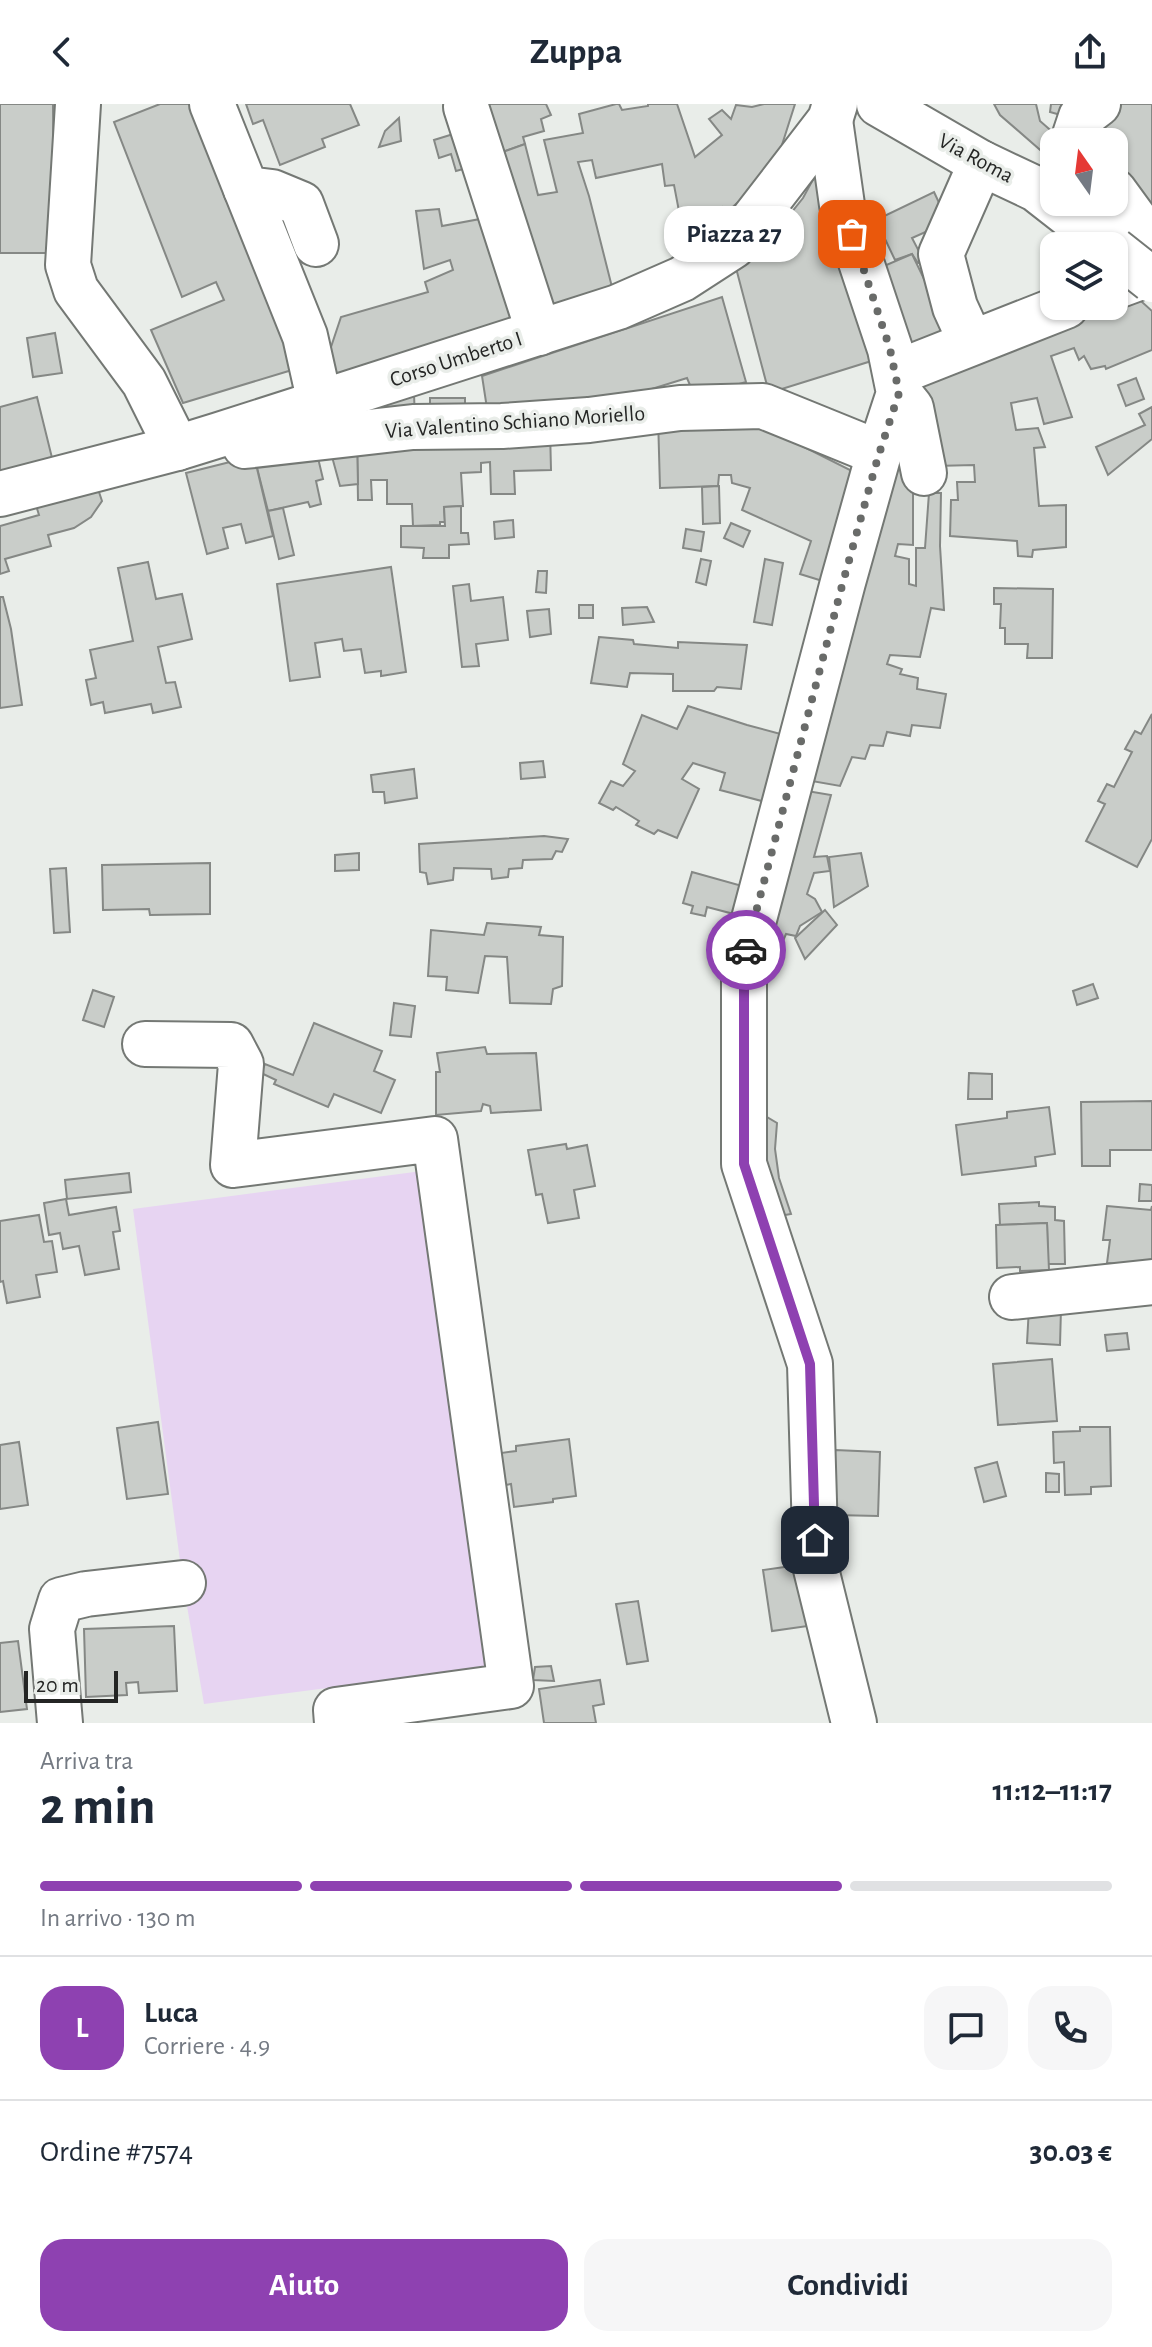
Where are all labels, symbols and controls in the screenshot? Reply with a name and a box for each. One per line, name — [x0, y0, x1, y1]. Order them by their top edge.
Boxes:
icon: back — [40, 30, 84, 74]
icon: share — [1068, 30, 1112, 74]
text: Zuppa — [530, 34, 622, 70]
north arrow — [1040, 128, 1128, 216]
map controls — [1040, 128, 1128, 320]
street label: Via Roma — [935, 129, 1017, 187]
pin — [818, 200, 886, 268]
callout: Piazza 27 — [664, 206, 804, 262]
icon: bag — [830, 212, 874, 256]
text: Piazza 27 — [686, 221, 782, 247]
button: layers — [1040, 232, 1128, 320]
street label: Corso Umberto I — [387, 327, 525, 391]
street label: Via Valentino Schiano Moriello — [384, 402, 646, 442]
courier — [706, 910, 786, 990]
icon: car — [724, 928, 768, 972]
pin — [781, 1506, 849, 1574]
icon: home — [793, 1518, 837, 1562]
scale bar — [24, 1667, 118, 1703]
text: 20 m — [36, 1674, 79, 1696]
text: Arriva tra — [40, 1748, 133, 1774]
text: 11:12–11:17 — [993, 1776, 1112, 1806]
text: 2 min — [40, 1781, 155, 1833]
text: In arrivo · 130 m — [40, 1905, 196, 1931]
button: chat — [924, 1986, 1008, 2070]
button: phone — [1028, 1986, 1112, 2070]
text: Luca — [144, 1998, 198, 2028]
text: L — [76, 2013, 89, 2043]
text: Corriere · 4.9 — [144, 2033, 270, 2059]
text: Ordine #7574 — [40, 2137, 193, 2167]
text: 30.03 € — [1029, 2137, 1112, 2167]
button: Aiuto — [40, 2239, 568, 2331]
button: Condividi — [584, 2239, 1112, 2331]

